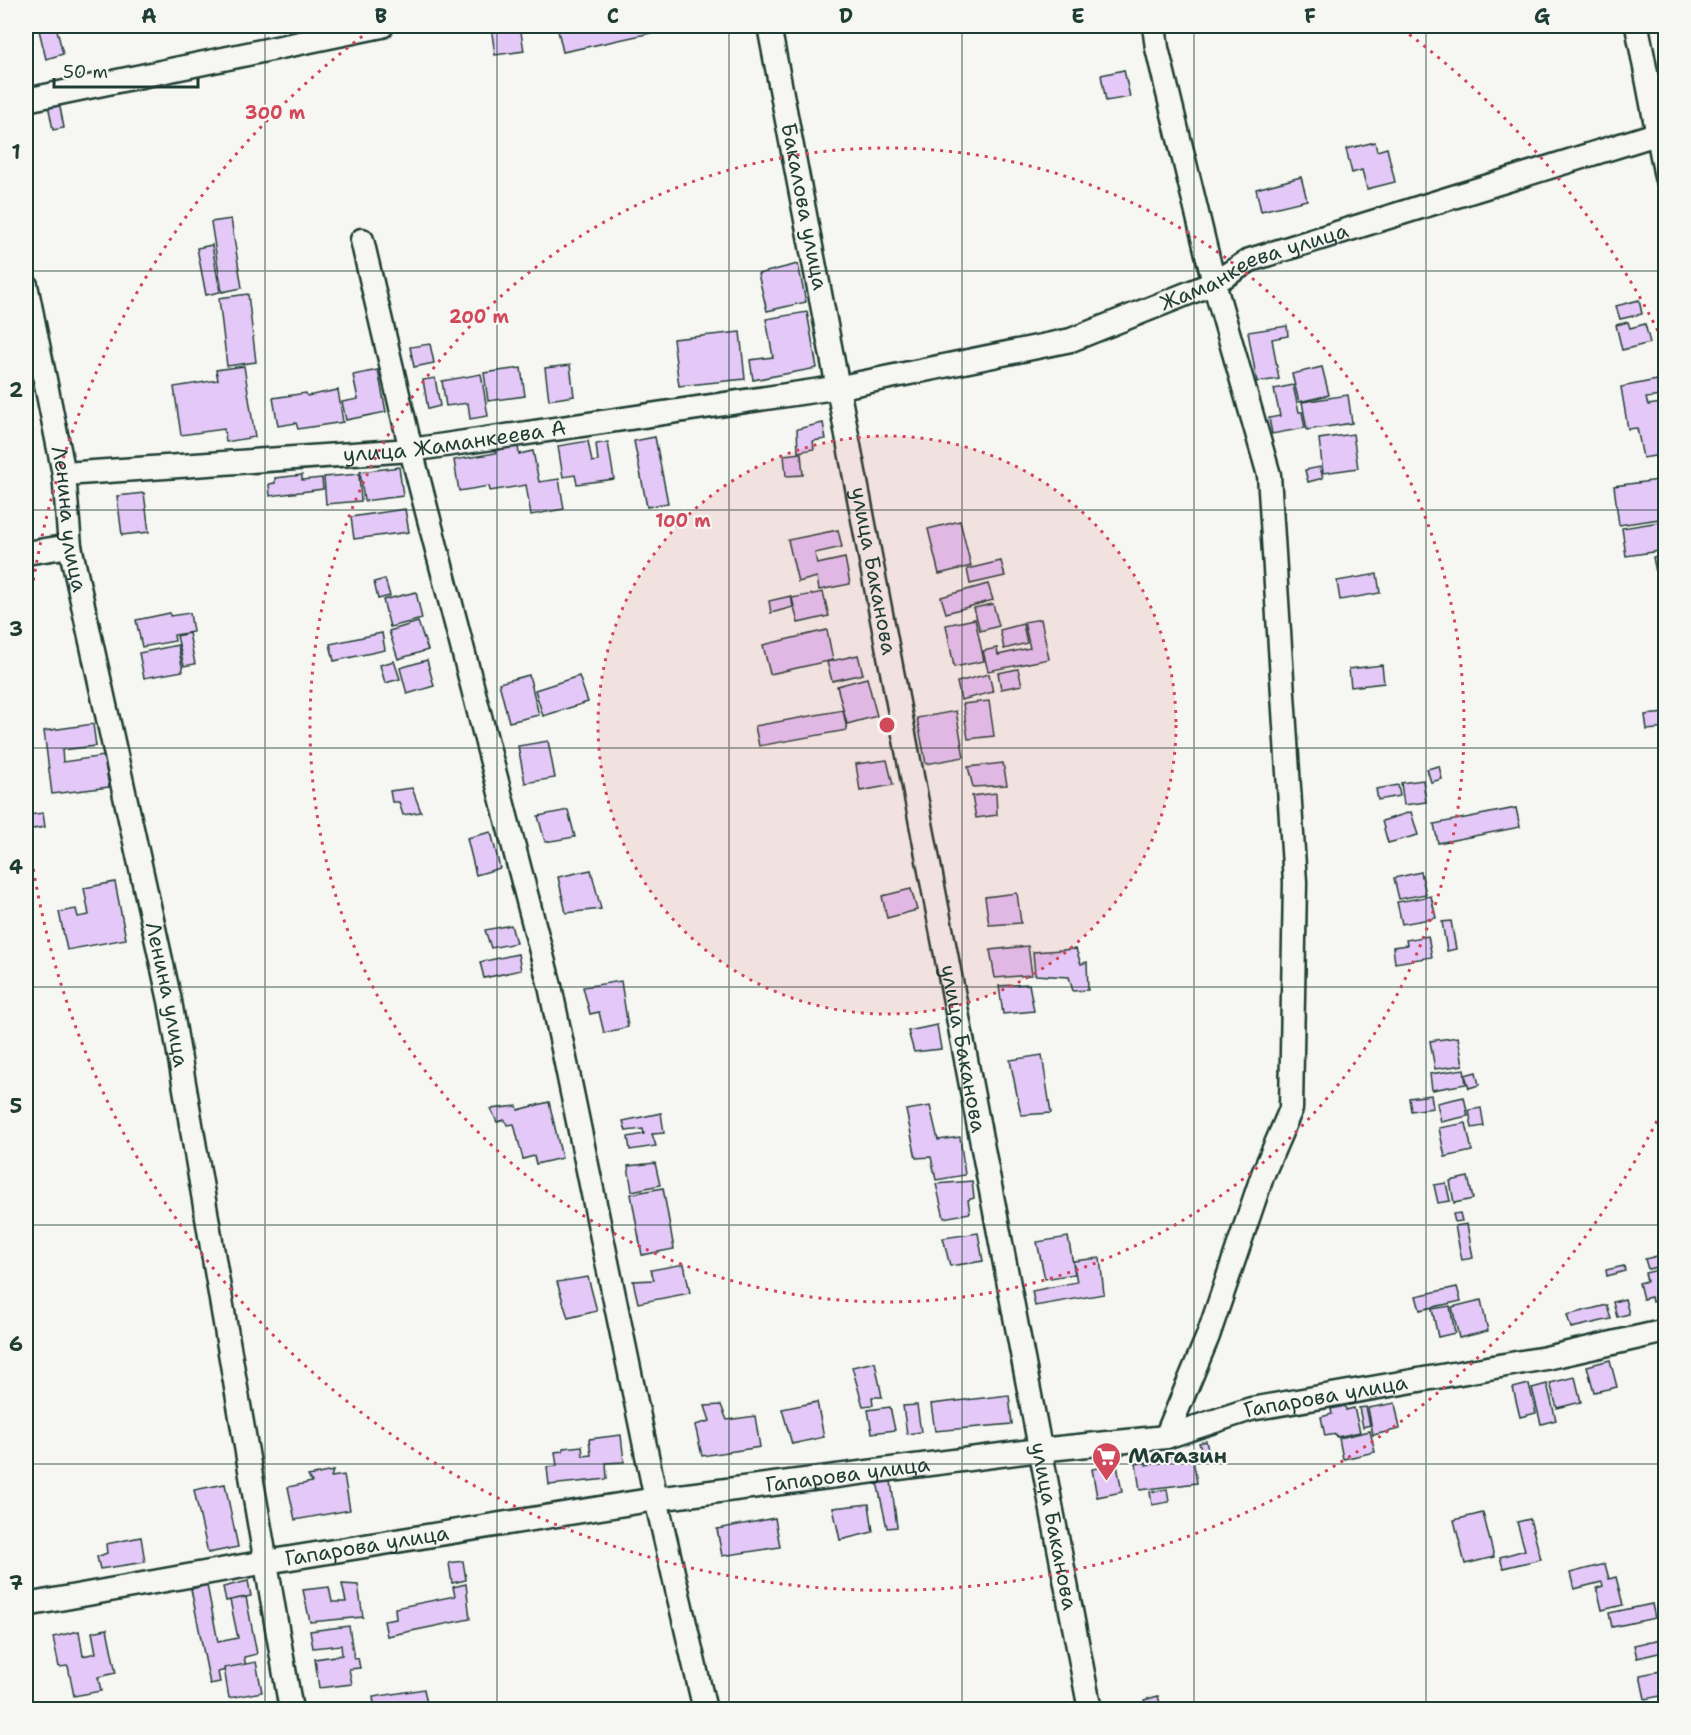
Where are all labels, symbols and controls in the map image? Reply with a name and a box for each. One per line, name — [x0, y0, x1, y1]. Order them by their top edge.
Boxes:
text: A — [141, 3, 157, 29]
text: B — [375, 3, 387, 29]
text: C — [607, 3, 619, 29]
text: D — [839, 3, 853, 29]
text: E — [1071, 3, 1085, 29]
text: F — [1304, 3, 1316, 29]
text: G — [1534, 3, 1550, 29]
scale bar — [54, 51, 198, 89]
text: 50 m — [63, 60, 108, 84]
text: 300 m — [245, 101, 306, 125]
street label: Бакалова улица — [774, 121, 834, 293]
text: 1 — [11, 139, 21, 165]
street label: Жаманкеева улица — [1156, 216, 1352, 317]
text: 200 m — [449, 305, 510, 329]
text: 2 — [9, 377, 23, 403]
street label: улица Жаманкеева А — [342, 413, 568, 469]
street label: Ленина улица — [45, 443, 94, 595]
street label: улица Баканова — [844, 485, 903, 657]
text: 100 m — [655, 509, 711, 533]
text: 3 — [9, 616, 23, 642]
centre of rings — [877, 715, 897, 735]
text: 4 — [9, 854, 23, 880]
street label: Ленина улица — [139, 919, 195, 1069]
street label: улица Баканова — [934, 962, 993, 1135]
text: 5 — [10, 1093, 22, 1119]
text: 6 — [9, 1331, 23, 1357]
street label: Гапарова улица — [1240, 1368, 1410, 1424]
street label: улица Баканова — [1024, 1440, 1084, 1612]
supermarket icon: Магазин — [1091, 1440, 1123, 1482]
place label: Магазин — [1128, 1442, 1227, 1470]
street label: Гапарова улица — [764, 1450, 931, 1499]
street label: Гапарова улица — [283, 1519, 451, 1573]
text: 7 — [9, 1570, 23, 1596]

